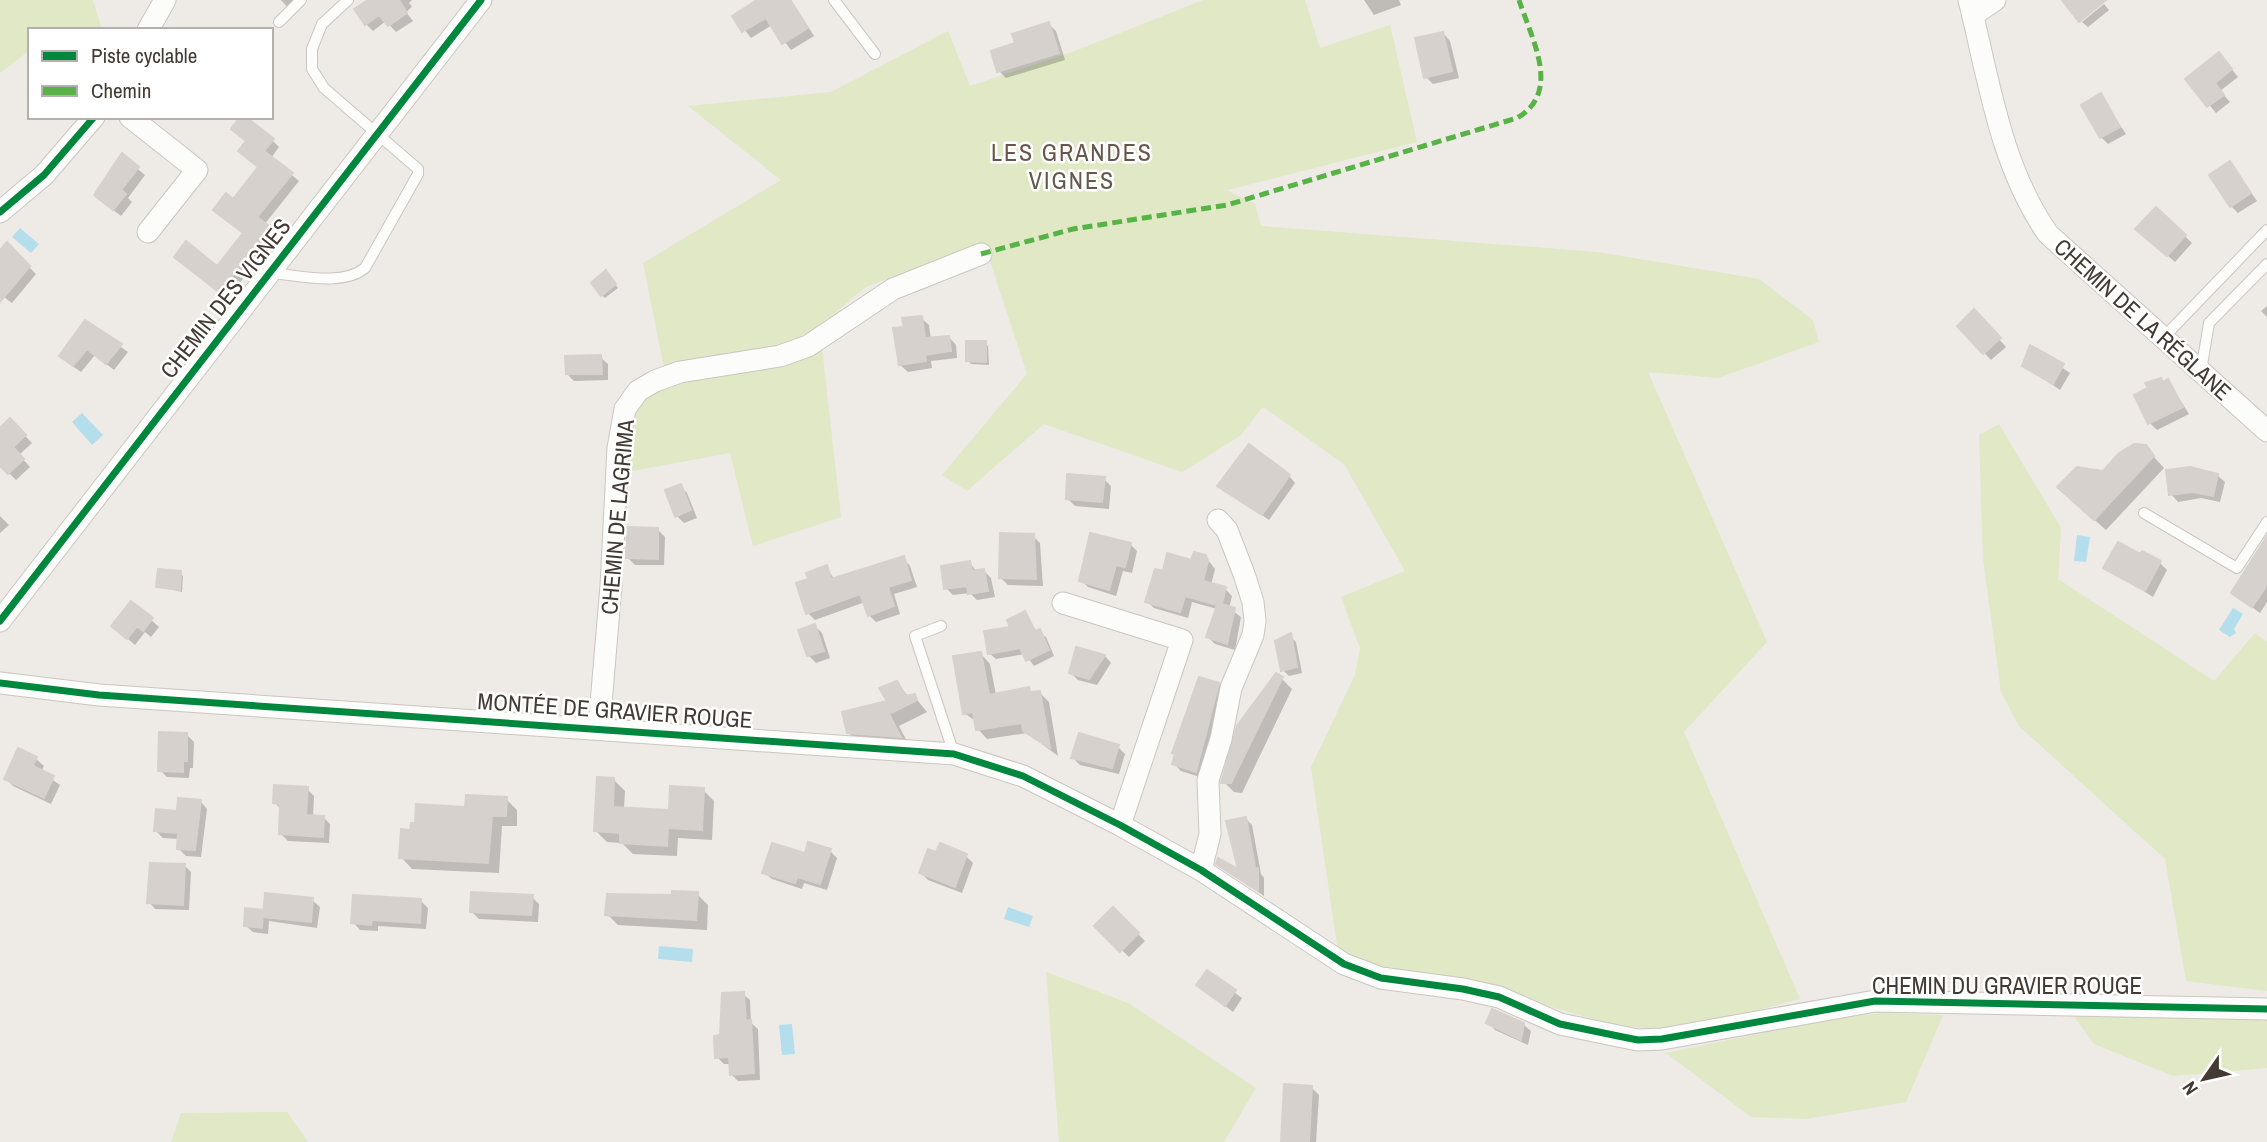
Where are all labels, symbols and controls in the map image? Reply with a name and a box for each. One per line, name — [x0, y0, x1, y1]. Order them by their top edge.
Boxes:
legend — [28, 28, 273, 119]
text: Piste cyclable — [91, 41, 197, 70]
text: Chemin — [91, 76, 151, 105]
district label: LES GRANDES VIGNES — [991, 136, 1153, 196]
street label: CHEMIN DES VIGNES — [153, 212, 297, 384]
street label: CHEMIN DE LA RÉGLANE — [2048, 231, 2238, 407]
street label: CHEMIN DE LAGRIMA — [593, 418, 641, 616]
street label: MONTÉE DE GRAVIER ROUGE — [477, 685, 753, 735]
street label: CHEMIN DU GRAVIER ROUGE — [1872, 970, 2142, 1001]
north arrow — [2169, 1044, 2239, 1114]
text: N — [2176, 1077, 2204, 1100]

